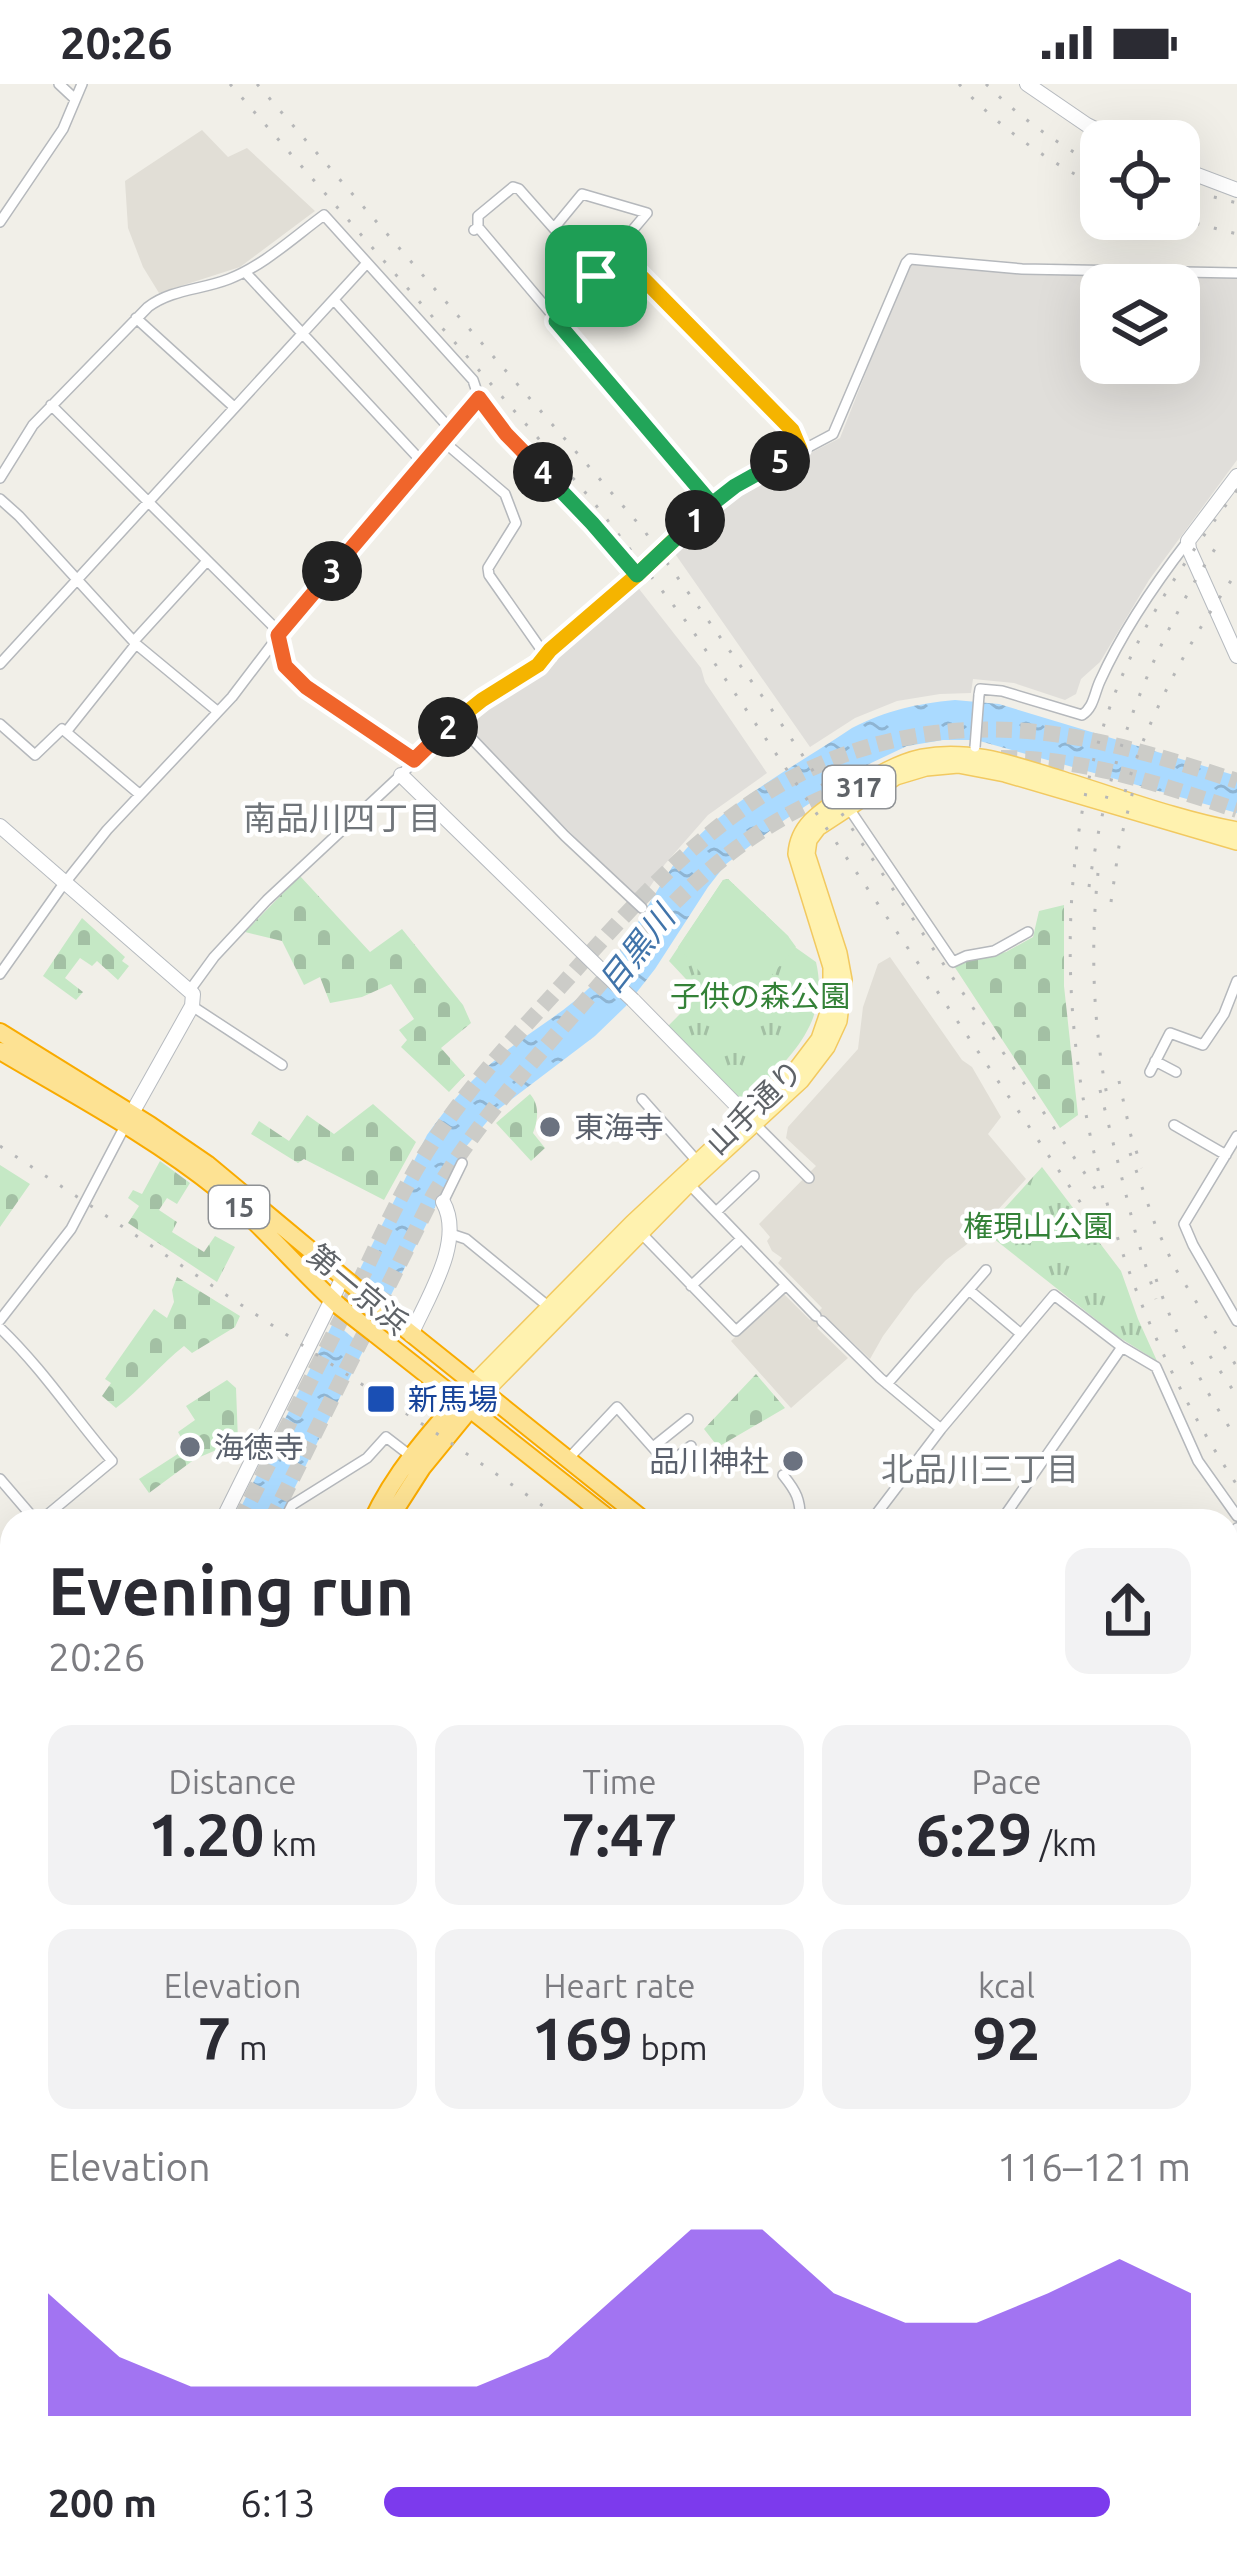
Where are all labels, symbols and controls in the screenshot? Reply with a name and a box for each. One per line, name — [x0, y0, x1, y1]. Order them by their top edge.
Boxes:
text: 20:26 — [60, 17, 173, 68]
map controls — [1080, 120, 1200, 384]
button: locate — [1080, 120, 1200, 240]
pin — [545, 225, 647, 327]
icon: arrive — [563, 243, 629, 309]
button: layers — [1080, 264, 1200, 384]
pin: 5 — [750, 431, 810, 491]
pin: 4 — [513, 442, 573, 502]
text: 5 — [771, 442, 789, 479]
text: 4 — [534, 453, 552, 490]
pin: 1 — [665, 490, 725, 550]
text: 1 — [686, 501, 704, 538]
pin: 3 — [302, 541, 362, 601]
text: 3 — [323, 552, 341, 589]
pin: 2 — [418, 697, 478, 757]
text: 2 — [439, 708, 457, 745]
road number: 317 — [823, 766, 895, 808]
district label: 南品川四丁目 — [243, 799, 441, 836]
water label: 目黒川 — [591, 896, 683, 999]
park label: 子供の森公園 — [670, 979, 850, 1013]
street label: 山手通り — [699, 1053, 809, 1161]
place label: 東海寺 — [574, 1110, 664, 1144]
marker: 東海寺 — [537, 1114, 563, 1140]
road number: 15 — [209, 1186, 269, 1228]
park label: 権現山公園 — [963, 1209, 1113, 1243]
street label: 第一京浜 — [301, 1237, 415, 1341]
place label: 新馬場 — [408, 1382, 498, 1416]
marker: 新馬場 — [365, 1383, 397, 1415]
place label: 海徳寺 — [214, 1430, 304, 1464]
marker: 海徳寺 — [177, 1434, 203, 1460]
place label: 品川神社 — [649, 1444, 769, 1478]
marker: 品川神社 — [780, 1448, 806, 1474]
district label: 北品川三丁目 — [881, 1450, 1079, 1487]
button: share — [1065, 1548, 1191, 1674]
text: Evening run — [48, 1553, 414, 1627]
text: 20:26 — [48, 1635, 146, 1678]
text: Distance — [169, 1763, 296, 1800]
text: Time — [583, 1763, 656, 1800]
text: Pace — [972, 1763, 1041, 1800]
text: 1.20 — [148, 1800, 264, 1867]
text: 7:47 — [561, 1800, 678, 1867]
text: 6:29 — [916, 1800, 1032, 1867]
text: km — [264, 1825, 317, 1862]
text: /km — [1032, 1825, 1097, 1862]
text: Elevation — [164, 1967, 301, 2004]
text: Heart rate — [544, 1967, 695, 2004]
text: kcal — [978, 1967, 1035, 2004]
text: 7 — [198, 2004, 231, 2071]
text: 169 — [531, 2004, 633, 2071]
text: 92 — [973, 2004, 1040, 2071]
text: m — [231, 2029, 267, 2066]
text: bpm — [633, 2029, 708, 2066]
text: Elevation — [48, 2145, 211, 2188]
text: 116–121 m — [997, 2145, 1191, 2188]
text: 200 m — [48, 2481, 157, 2524]
text: 6:13 — [240, 2481, 316, 2524]

